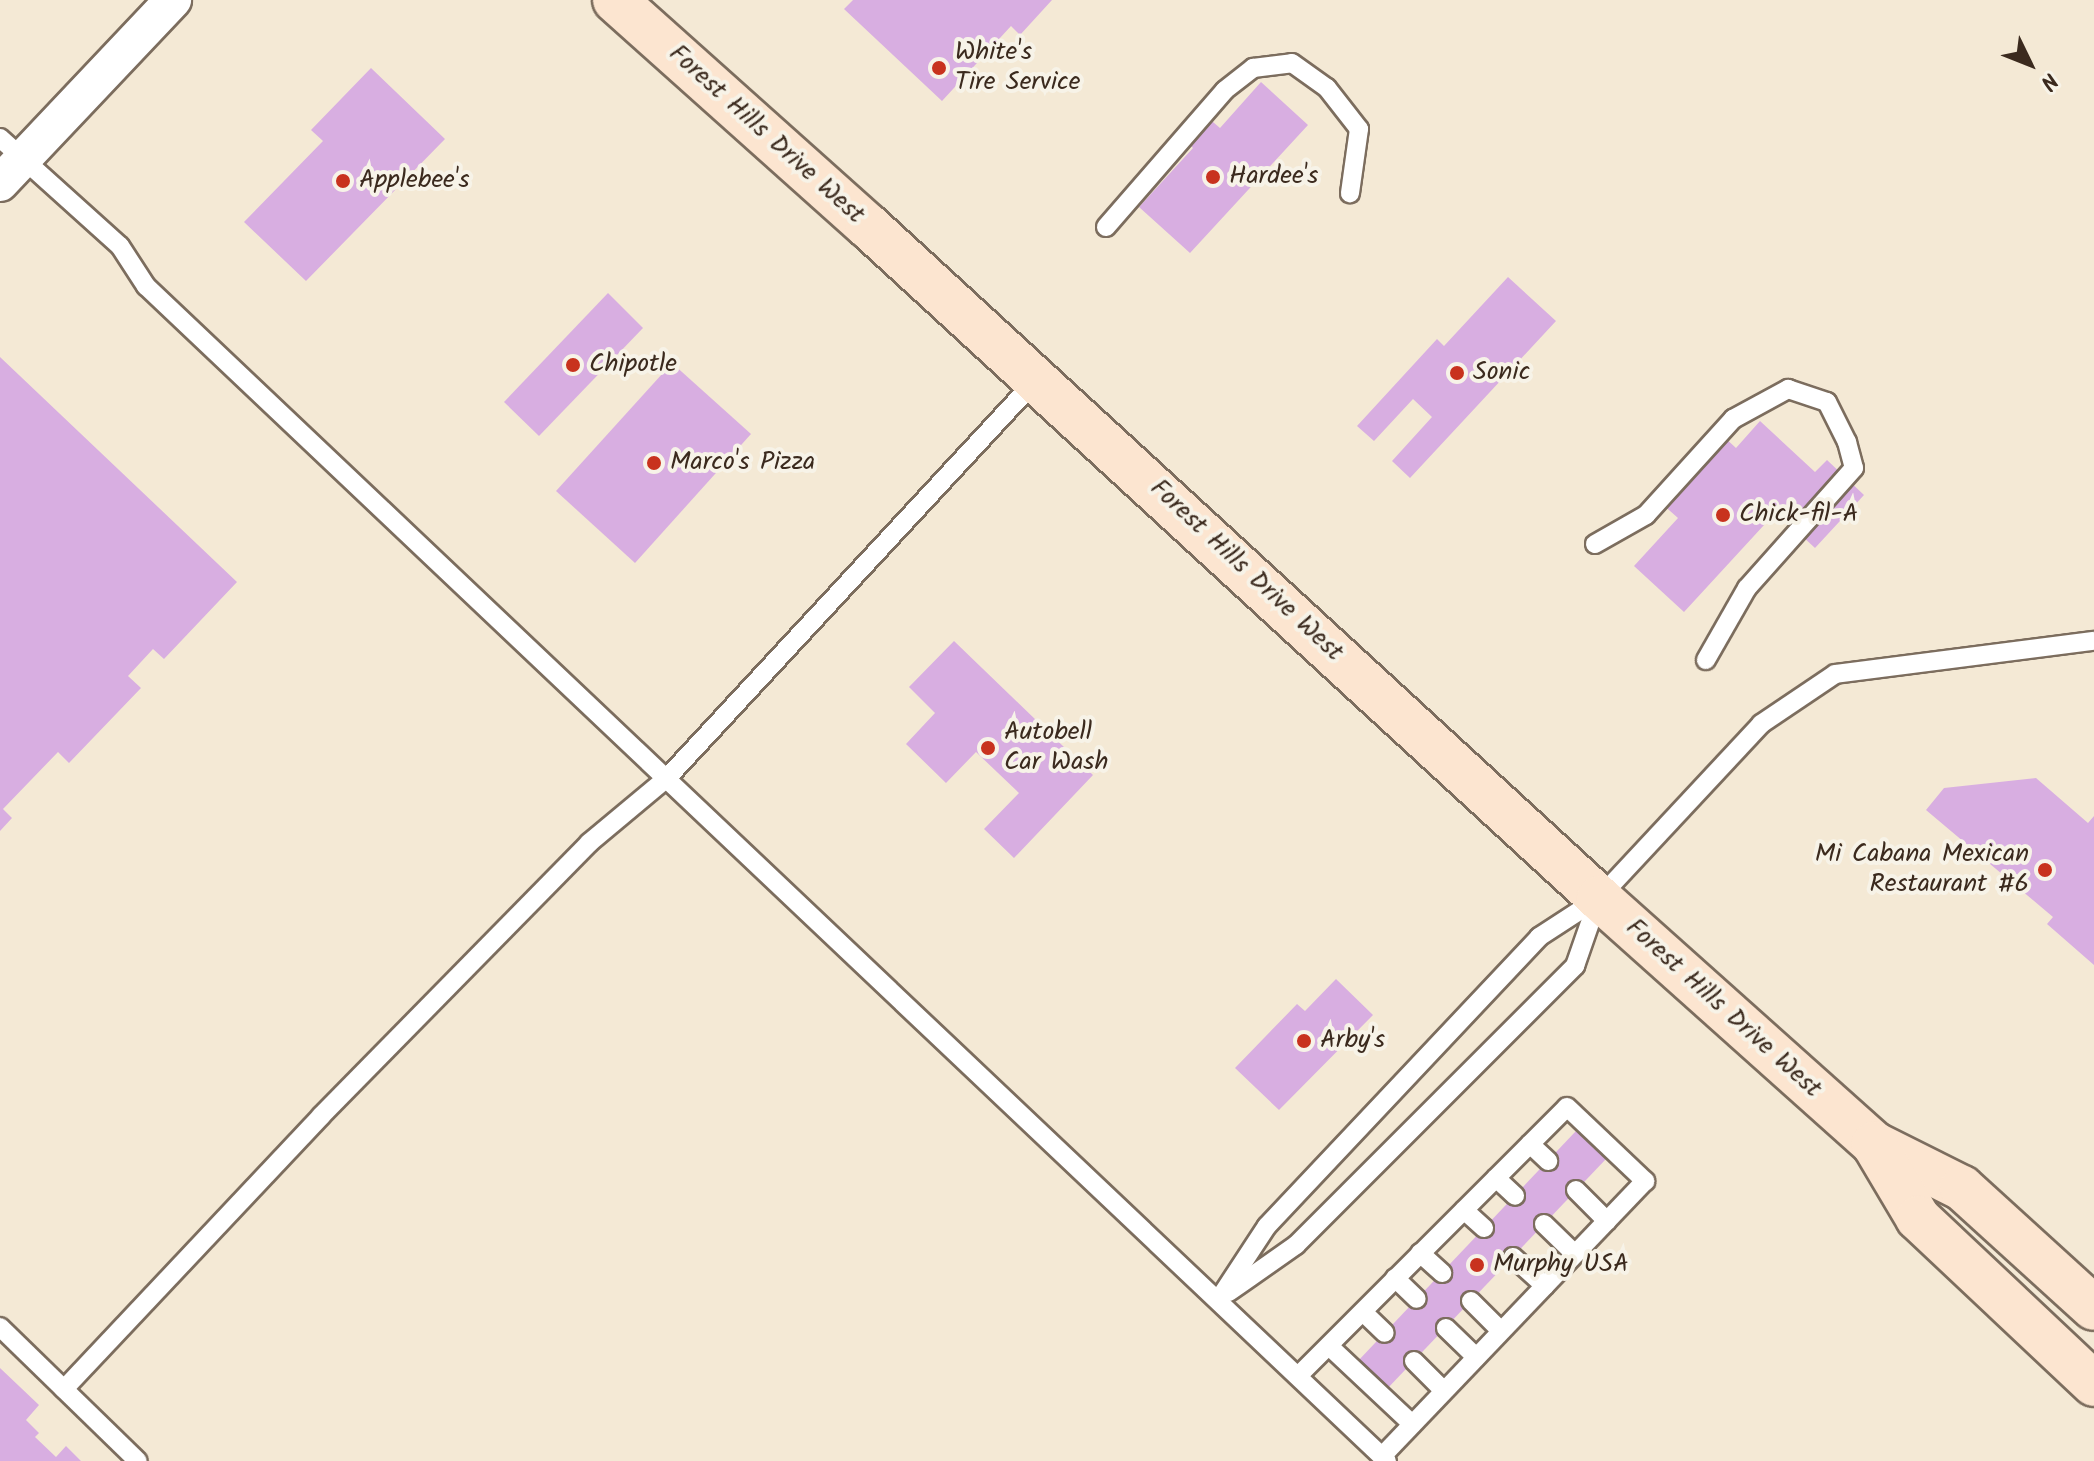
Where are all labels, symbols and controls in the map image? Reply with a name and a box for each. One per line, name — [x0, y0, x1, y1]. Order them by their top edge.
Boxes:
north arrow — [1990, 24, 2070, 104]
place label: White's Tire Service — [955, 37, 1080, 98]
street label: Forest Hills Drive West — [662, 39, 870, 231]
marker: White's Tire Service — [930, 59, 948, 77]
text: N — [2030, 64, 2065, 98]
place label: Hardee's — [1229, 161, 1318, 193]
place label: Applebee's — [359, 165, 470, 197]
marker: Hardee's — [1204, 168, 1222, 186]
marker: Applebee's — [334, 172, 352, 190]
place label: Chipotle — [589, 349, 677, 381]
marker: Chipotle — [564, 356, 582, 374]
place label: Sonic — [1473, 357, 1530, 389]
marker: Sonic — [1448, 364, 1466, 382]
place label: Marco's Pizza — [670, 447, 815, 479]
marker: Marco's Pizza — [645, 454, 663, 472]
street label: Forest Hills Drive West — [1143, 473, 1349, 669]
place label: Chick-fil-A — [1739, 499, 1858, 531]
marker: Chick-fil-A — [1714, 506, 1732, 524]
place label: Autobell Car Wash — [1004, 717, 1108, 778]
marker: Autobell Car Wash — [979, 739, 997, 757]
place label: Mi Cabana Mexican Restaurant #6 — [1815, 839, 2029, 900]
marker: Mi Cabana Mexican Restaurant #6 — [2036, 861, 2054, 879]
street label: Forest Hills Drive West — [1619, 913, 1827, 1105]
place label: Arby's — [1320, 1025, 1385, 1057]
marker: Arby's — [1295, 1032, 1313, 1050]
place label: Murphy USA — [1493, 1249, 1629, 1281]
marker: Murphy USA — [1468, 1256, 1486, 1274]

